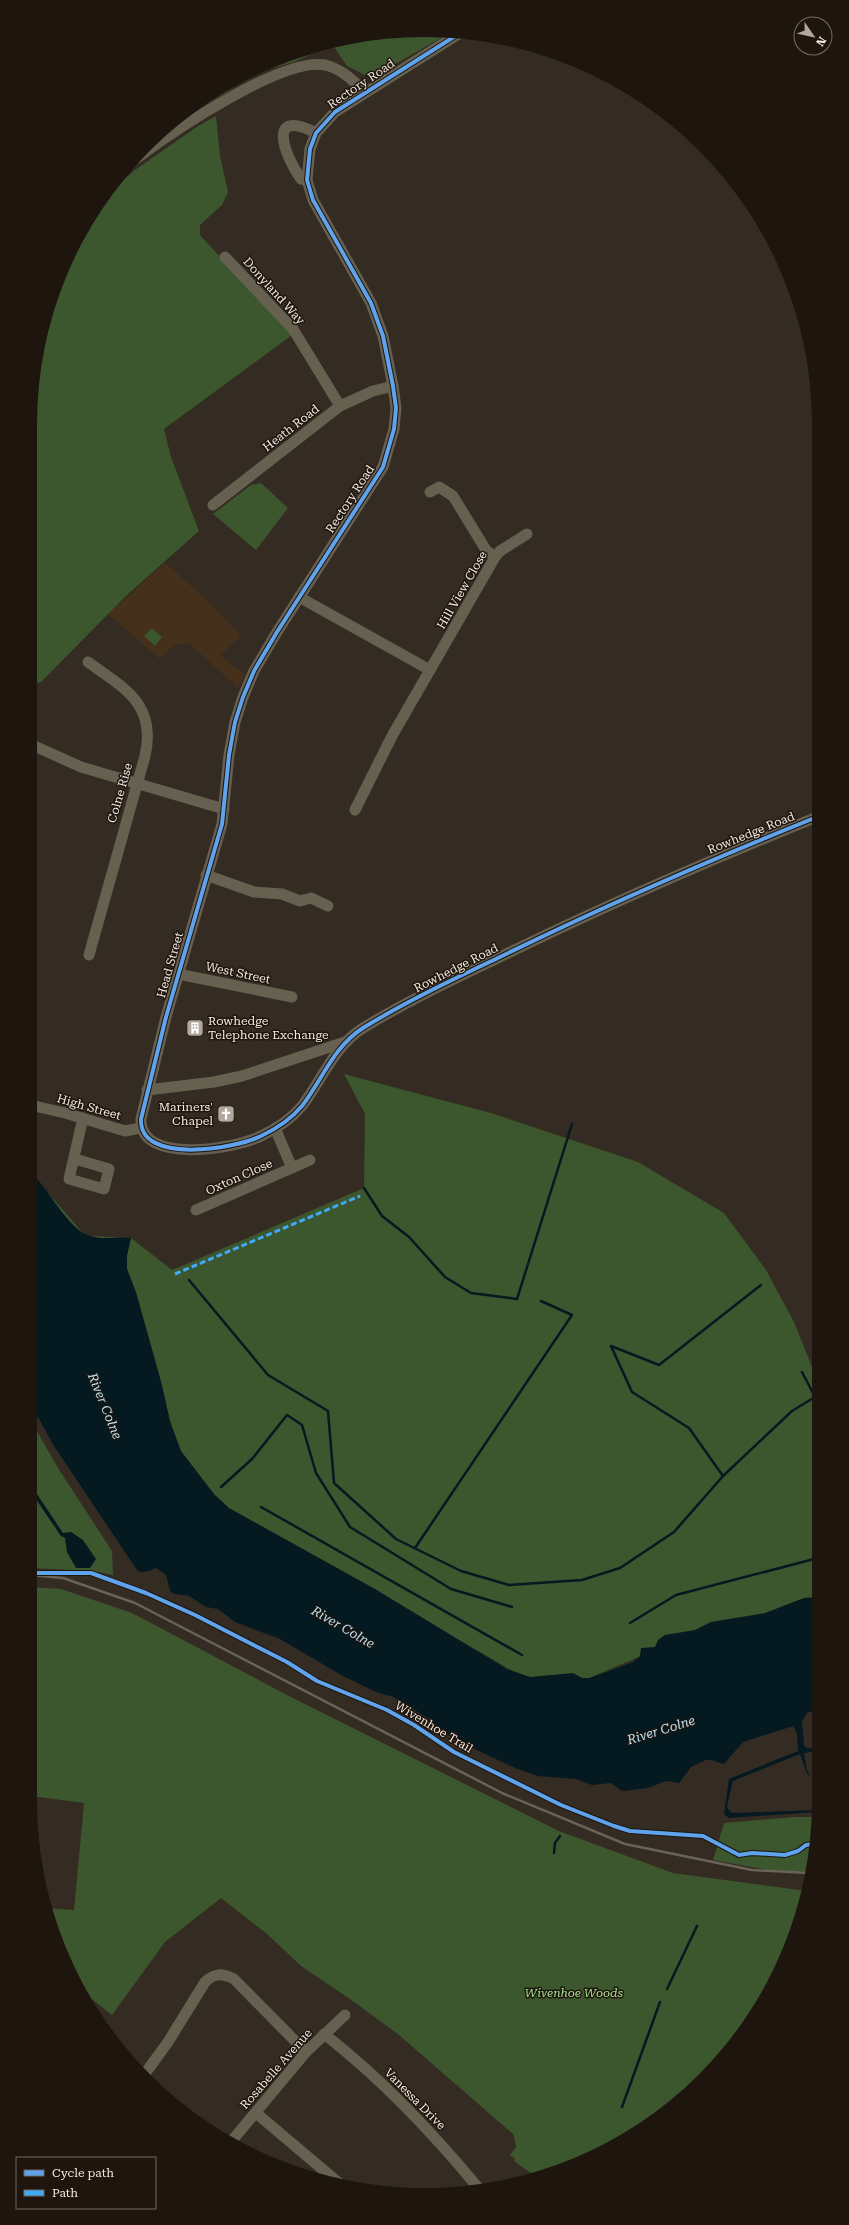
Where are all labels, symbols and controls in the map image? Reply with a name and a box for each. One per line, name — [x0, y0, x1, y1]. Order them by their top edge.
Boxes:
north arrow — [793, 16, 833, 56]
text: N — [813, 34, 829, 49]
street label: Rectory Road — [325, 56, 398, 112]
street label: Donyland Way — [240, 255, 308, 328]
street label: Heath Road — [260, 402, 322, 454]
street label: Rectory Road — [323, 462, 377, 536]
street label: Hill View Close — [434, 548, 490, 632]
street label: Colne Rise — [105, 761, 135, 825]
street label: Rowhedge Road — [705, 809, 797, 857]
street label: Head Street — [154, 930, 186, 1000]
street label: Rowhedge Road — [411, 941, 501, 995]
street label: West Street — [204, 959, 272, 987]
place label: Rowhedge Telephone Exchange — [208, 1014, 329, 1042]
building icon: Rowhedge Telephone Exchange — [185, 1018, 205, 1038]
street label: High Street — [55, 1091, 123, 1123]
place label: Mariners' Chapel — [159, 1100, 213, 1128]
church icon: Mariners' Chapel — [216, 1104, 236, 1124]
street label: Oxton Close — [204, 1156, 275, 1198]
water label: River Colne — [85, 1370, 125, 1442]
water label: River Colne — [308, 1602, 377, 1651]
street label: Wivenhoe Trail — [393, 1698, 476, 1756]
water label: River Colne — [624, 1712, 697, 1748]
park label: Wivenhoe Woods — [525, 1986, 624, 2000]
street label: Rosabelle Avenue — [237, 2026, 315, 2112]
street label: Vanessa Drive — [382, 2066, 449, 2133]
legend — [16, 2157, 156, 2209]
text: Cycle path — [52, 2166, 114, 2180]
text: Path — [52, 2186, 78, 2200]

